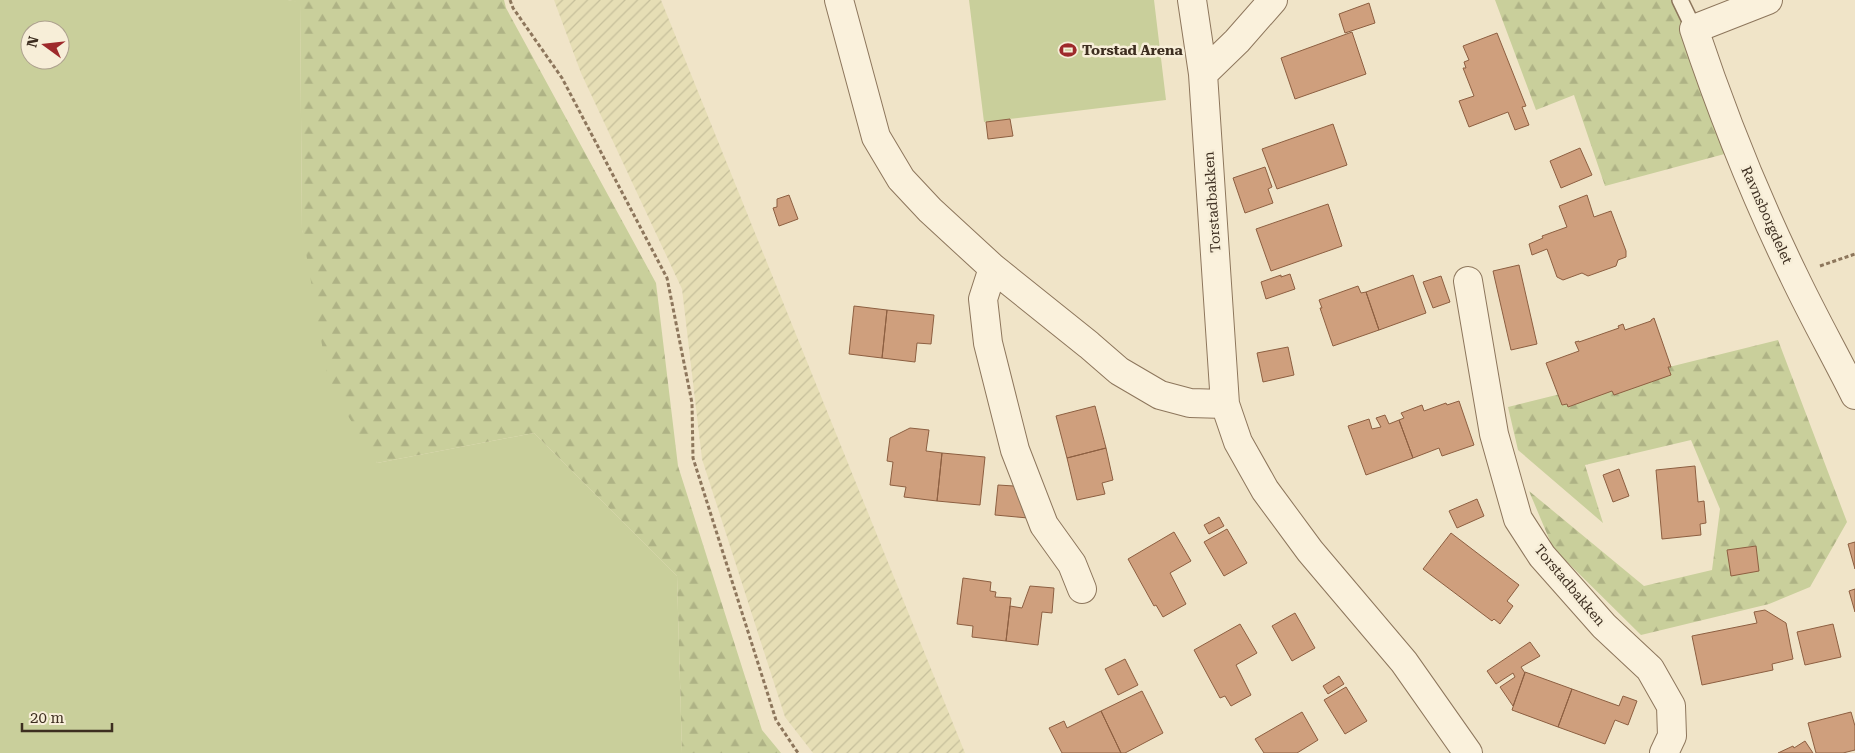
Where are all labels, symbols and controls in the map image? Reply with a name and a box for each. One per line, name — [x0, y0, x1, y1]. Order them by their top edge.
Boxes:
north arrow — [20, 20, 70, 70]
text: N — [23, 34, 42, 49]
sports icon: Torstad Arena — [1058, 40, 1078, 60]
place label: Torstad Arena — [1082, 42, 1183, 58]
street label: Torstadbakken — [1200, 151, 1224, 253]
street label: Ravnsborgdelet — [1738, 164, 1796, 266]
street label: Torstadbakken — [1531, 541, 1609, 629]
scale bar — [22, 700, 112, 732]
text: 20 m — [30, 709, 65, 727]

